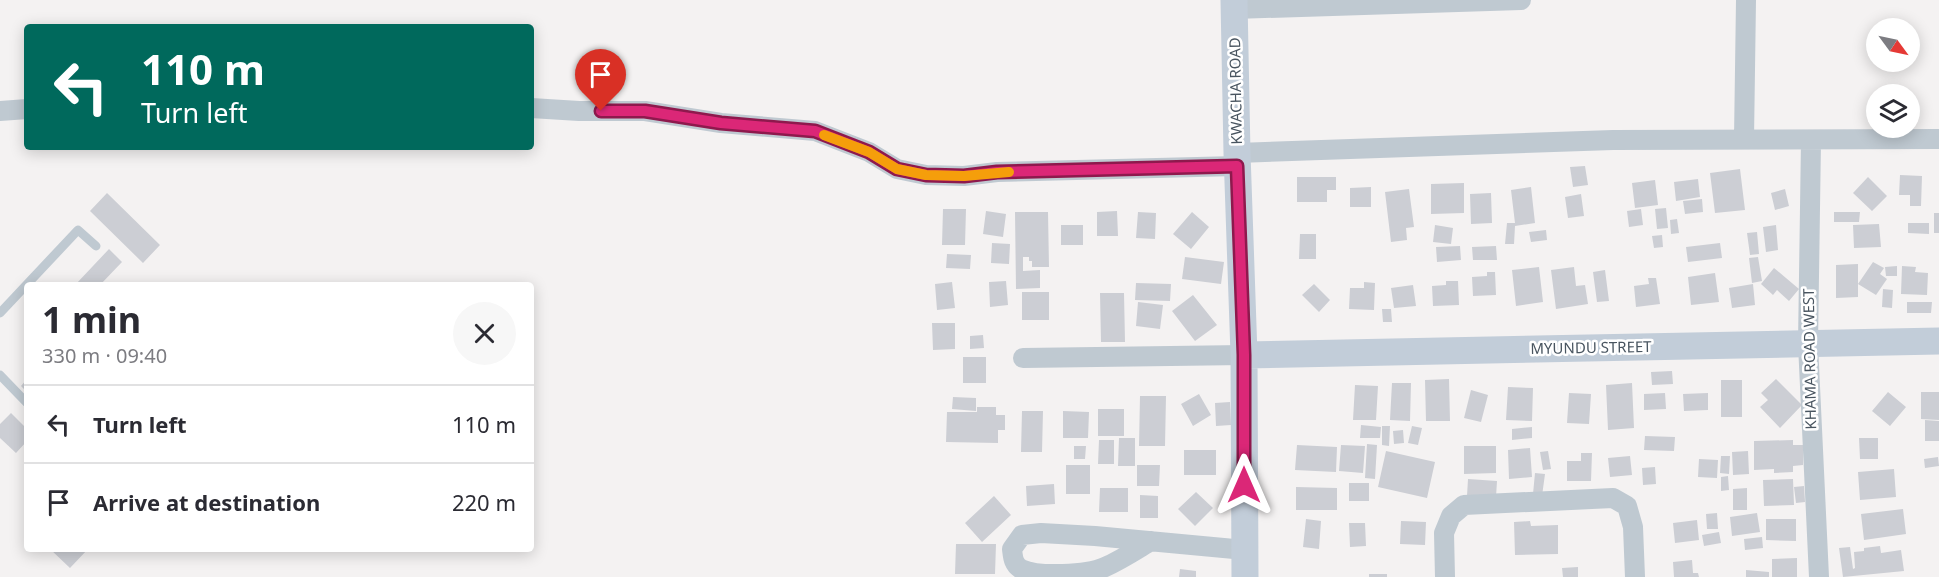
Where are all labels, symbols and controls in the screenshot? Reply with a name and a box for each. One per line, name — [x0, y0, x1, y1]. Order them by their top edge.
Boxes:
north arrow — [1866, 18, 1920, 72]
map controls — [1866, 18, 1920, 138]
street label: KWACHA ROAD — [1224, 37, 1246, 145]
text: 110 m — [141, 40, 265, 97]
icon: left — [42, 48, 120, 126]
pin — [575, 49, 626, 111]
icon: arrive — [584, 58, 617, 91]
button: layers — [1866, 84, 1920, 138]
text: Turn left — [141, 94, 247, 131]
street label: KHAMA ROAD WEST — [1798, 288, 1820, 430]
text: 1 min — [42, 295, 141, 344]
button: close — [453, 302, 516, 365]
street label: MYUNDU STREET — [1530, 336, 1652, 358]
text: 330 m · 09:40 — [42, 342, 167, 369]
icon: left — [42, 408, 75, 441]
text: Turn left — [93, 409, 187, 439]
text: 110 m — [452, 409, 516, 439]
position arrow — [1212, 453, 1276, 517]
icon: arrive — [42, 486, 75, 519]
text: Arrive at destination — [93, 487, 320, 517]
text: 220 m — [452, 487, 516, 517]

